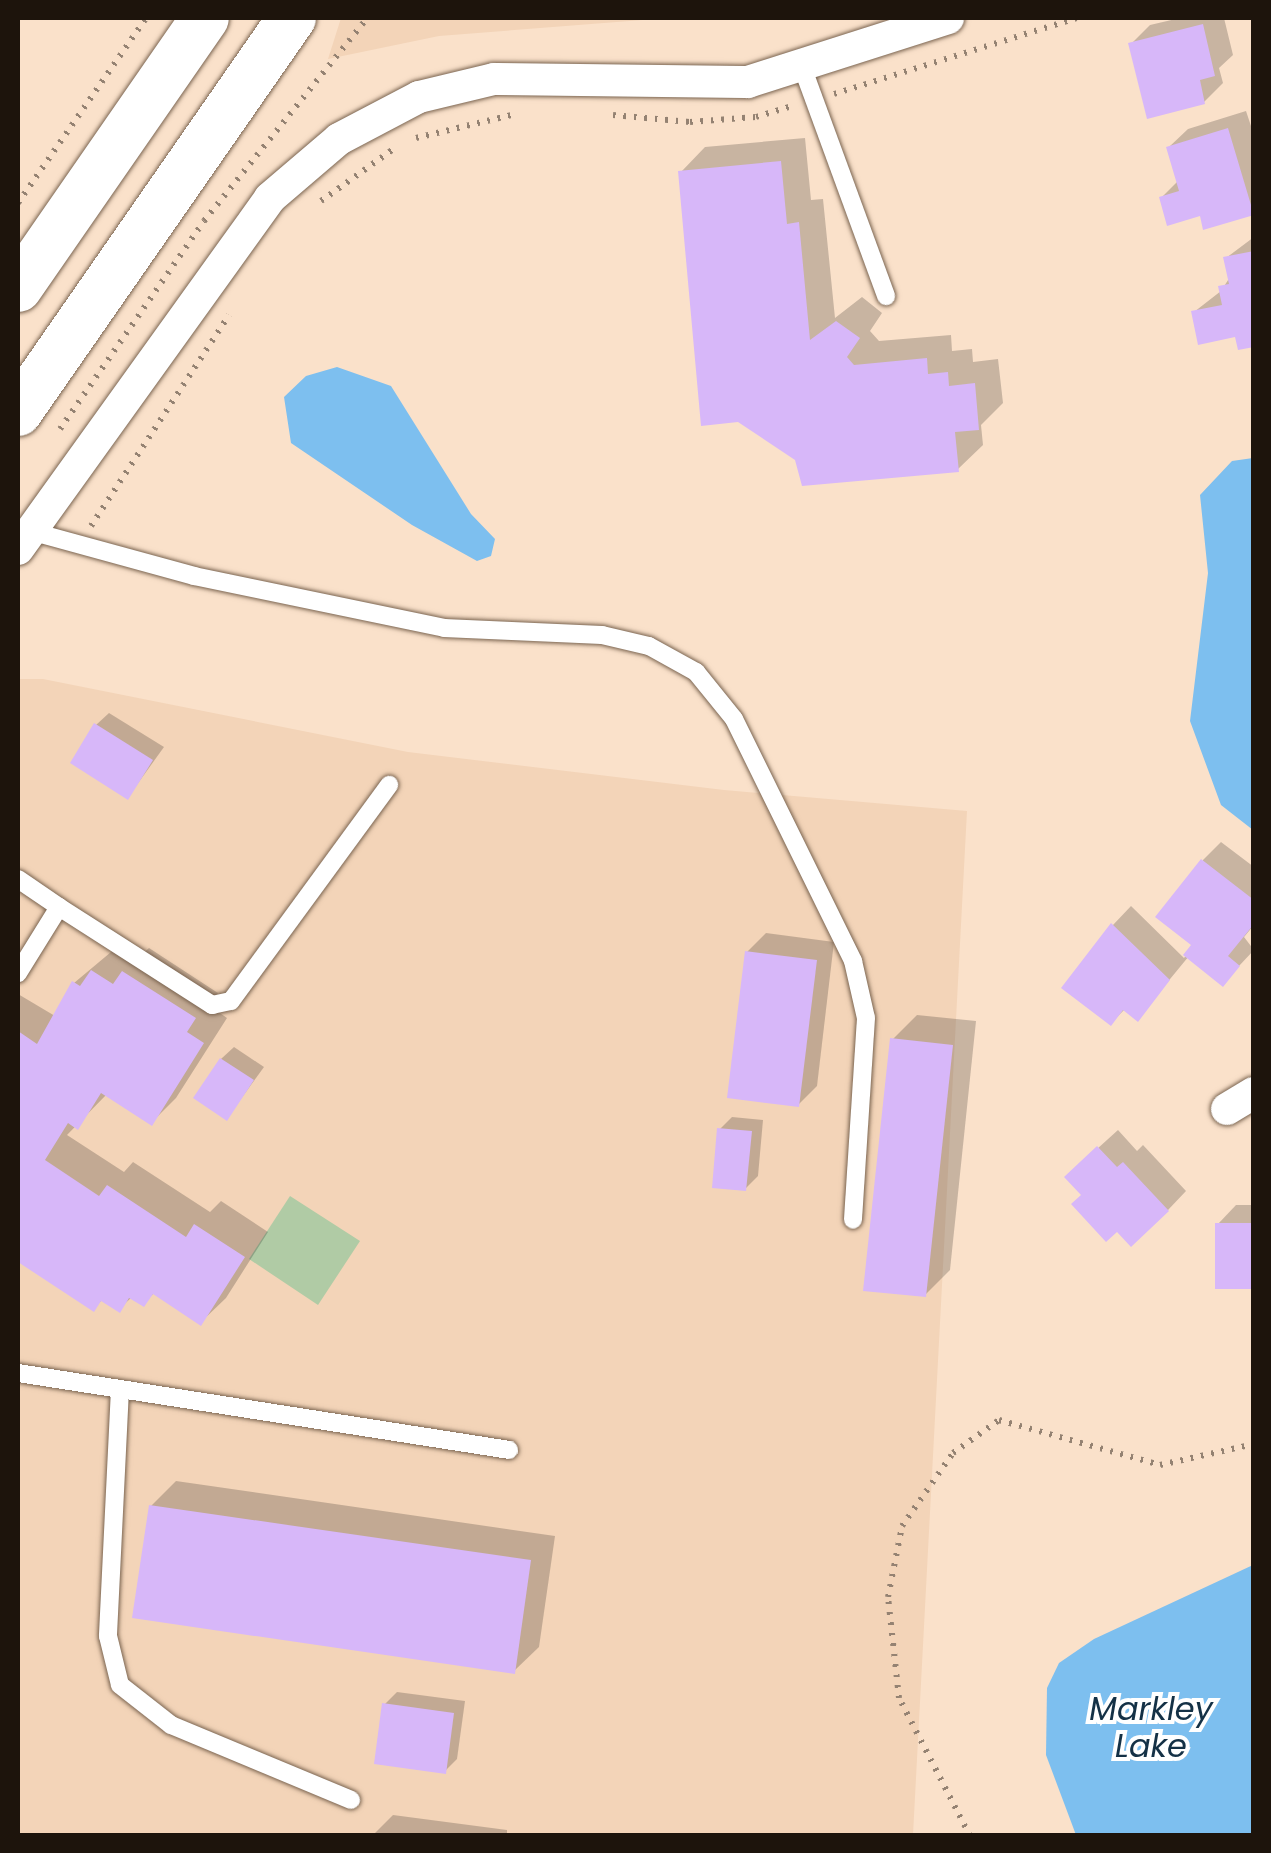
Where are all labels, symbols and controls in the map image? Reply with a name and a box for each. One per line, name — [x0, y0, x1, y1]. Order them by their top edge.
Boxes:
water label: Markley Lake — [1089, 1691, 1213, 1766]

